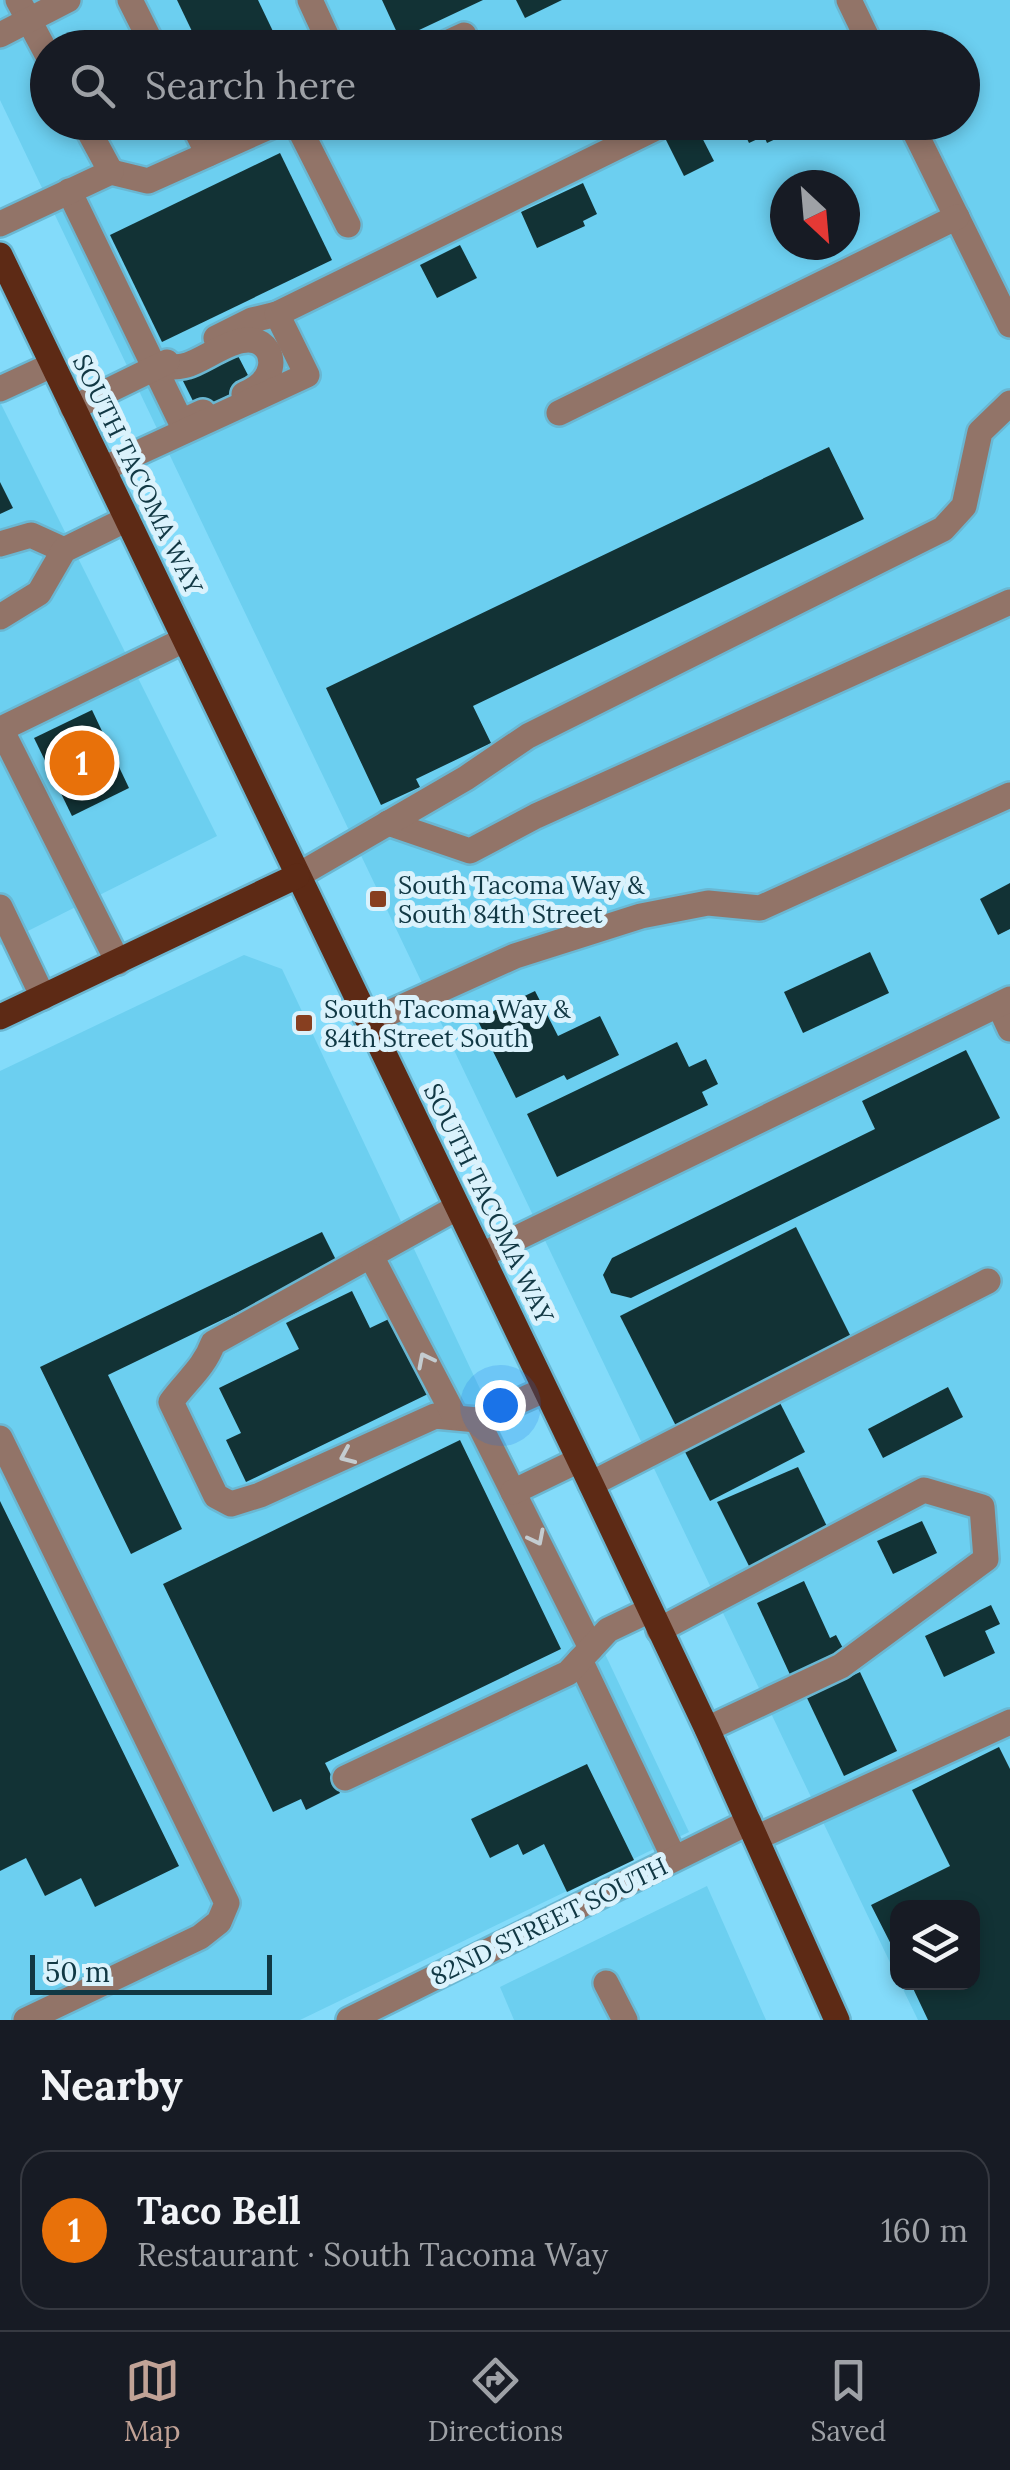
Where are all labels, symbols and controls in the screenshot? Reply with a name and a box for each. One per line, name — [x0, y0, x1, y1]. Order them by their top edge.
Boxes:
search box — [30, 30, 980, 140]
icon: search — [65, 58, 120, 113]
text: Search here — [145, 61, 356, 109]
north arrow — [770, 170, 860, 260]
street label: SOUTH TACOMA WAY — [66, 349, 210, 600]
pin: 1 — [49, 726, 114, 800]
place label: South Tacoma Way & South 84th Street — [398, 869, 645, 930]
marker: South Tacoma Way & South 84th Street — [367, 888, 389, 910]
place label: South Tacoma Way & 84th Street South — [324, 993, 571, 1054]
marker: South Tacoma Way & 84th Street South — [293, 1012, 315, 1034]
street label: SOUTH TACOMA WAY — [417, 1078, 561, 1329]
one-way arrow — [418, 1353, 437, 1371]
your location — [475, 1380, 526, 1431]
one-way arrow — [339, 1444, 357, 1464]
one-way arrow — [525, 1528, 544, 1546]
street label: 82ND STREET SOUTH — [425, 1850, 673, 1992]
map controls — [890, 1900, 980, 1990]
button: layers — [890, 1900, 980, 1990]
scale bar — [30, 1950, 272, 1994]
text: 50 m — [45, 1954, 110, 1990]
text: Nearby — [40, 2058, 183, 2112]
text: Taco Bell — [137, 2186, 301, 2234]
text: 1 — [68, 2210, 81, 2251]
text: 160 m — [881, 2210, 968, 2251]
text: Restaurant · South Tacoma Way — [137, 2234, 608, 2275]
tab: Map — [124, 2353, 181, 2449]
tab: Directions — [428, 2353, 563, 2449]
tab: Saved — [811, 2353, 886, 2449]

